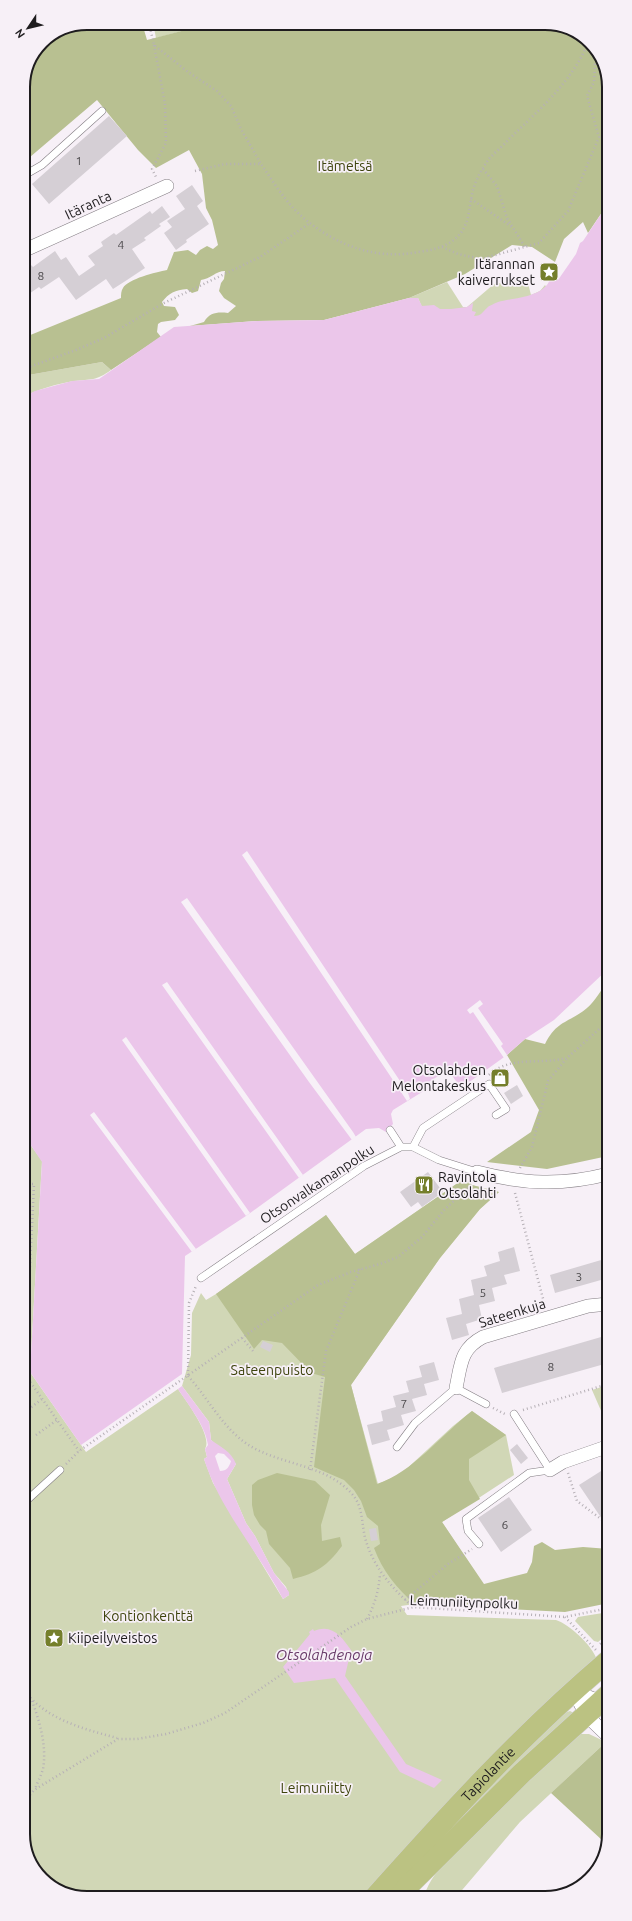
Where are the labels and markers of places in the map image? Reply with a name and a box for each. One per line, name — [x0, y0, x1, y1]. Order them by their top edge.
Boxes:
place label: Itärannan kaiverrukset — [458, 256, 535, 288]
place icon: Itärannan kaiverrukset — [538, 261, 560, 283]
place label: Otsolahden Melontakeskus — [392, 1062, 486, 1094]
shop icon: Otsolahden Melontakeskus — [489, 1067, 511, 1089]
place label: Ravintola Otsolahti — [438, 1169, 497, 1201]
restaurant icon: Ravintola Otsolahti — [413, 1174, 435, 1196]
place icon: Kiipeilyveistos — [43, 1627, 65, 1649]
place label: Kiipeilyveistos — [68, 1630, 157, 1646]

